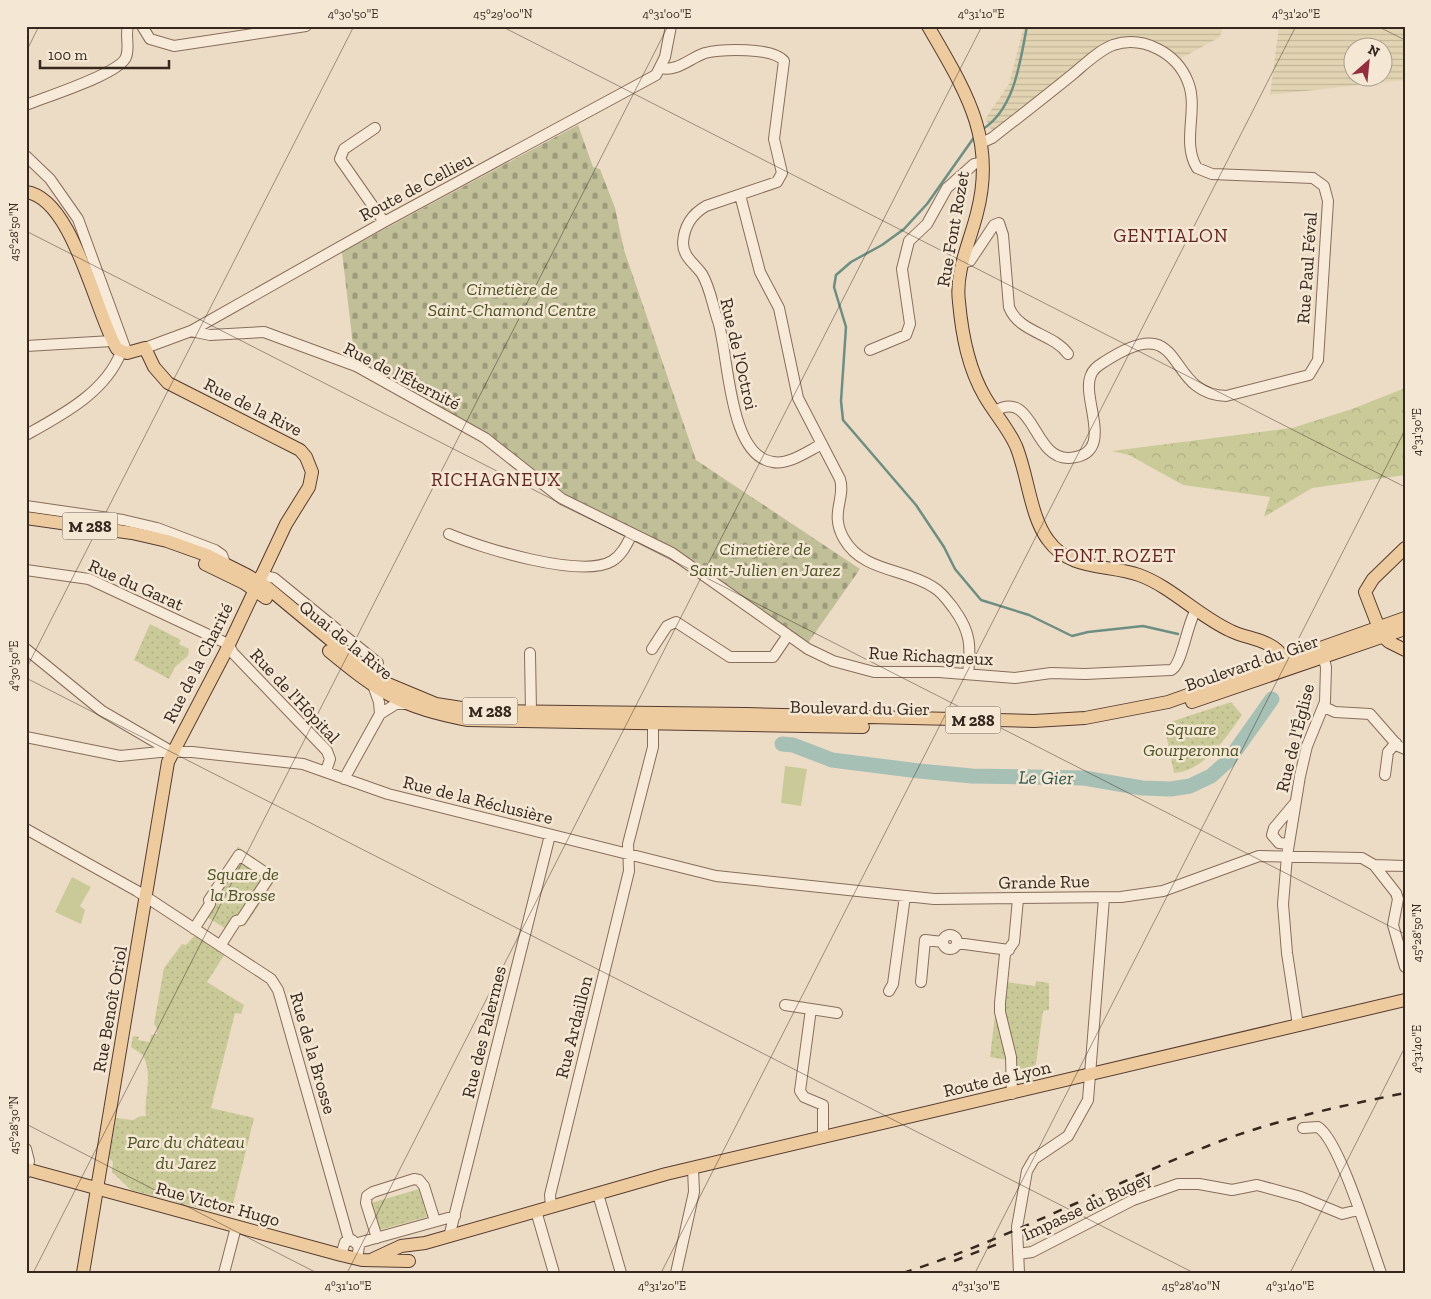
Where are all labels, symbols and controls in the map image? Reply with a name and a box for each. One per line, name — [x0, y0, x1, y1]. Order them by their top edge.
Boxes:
text: 4°30'50"E — [328, 7, 378, 21]
text: 45°29'00"N — [473, 7, 533, 21]
text: 4°31'00"E — [643, 7, 691, 21]
text: 4°31'10"E — [958, 7, 1004, 21]
text: 4°31'20"E — [1272, 7, 1320, 21]
scale bar — [40, 38, 169, 70]
north arrow — [1344, 38, 1394, 88]
text: N — [1365, 41, 1383, 61]
text: 100 m — [48, 46, 87, 64]
street label: Route de Cellieu — [356, 148, 476, 226]
street label: Rue Font Rozet — [932, 169, 974, 289]
text: 45°28'50"N — [7, 203, 21, 261]
street label: Rue Paul Féval — [1292, 211, 1322, 325]
district label: GENTIALON — [1113, 224, 1229, 247]
park label: Cimetière de Saint-Chamond Centre — [428, 278, 596, 321]
street label: Rue de l'Octroi — [715, 296, 763, 412]
street label: Rue de l'Éternité — [340, 337, 464, 415]
street label: Rue de la Rive — [200, 373, 306, 441]
text: 4°31'30"E — [1410, 408, 1424, 456]
district label: RICHAGNEUX — [431, 468, 561, 491]
road number: M 288 — [62, 512, 118, 540]
park label: Cimetière de Saint-Julien en Jarez — [689, 538, 841, 581]
district label: FONT ROZET — [1053, 544, 1177, 567]
street label: Rue du Garat — [85, 554, 187, 616]
street label: Quai de la Rive — [295, 595, 397, 685]
street label: Rue de la Charité — [158, 599, 238, 727]
street label: Boulevard du Gier — [1182, 630, 1322, 696]
text: 4°30'50"E — [7, 641, 21, 691]
street label: Rue Richagneux — [868, 642, 994, 670]
street label: Rue de l'Hôpital — [245, 644, 345, 748]
street label: Rue de l'Église — [1271, 682, 1319, 794]
street label: Boulevard du Gier — [790, 696, 930, 720]
road number: M 288 — [462, 698, 518, 724]
road number: M 288 — [946, 706, 1000, 734]
park label: Square Gourperonna — [1143, 718, 1239, 761]
water label: Le Gier — [1018, 766, 1074, 789]
street label: Rue de la Réclusière — [401, 771, 555, 829]
park label: Square de la Brosse — [207, 863, 279, 906]
street label: Grande Rue — [998, 870, 1090, 894]
text: 45°28'50"N — [1410, 904, 1424, 962]
street label: Rue Benoît Oriol — [88, 944, 132, 1074]
street label: Rue des Palermes — [457, 963, 511, 1100]
street label: Rue Ardaillon — [551, 973, 598, 1081]
street label: Rue de la Brosse — [285, 990, 341, 1116]
text: 4°31'40"E — [1410, 1025, 1424, 1073]
street label: Route de Lyon — [941, 1056, 1053, 1102]
text: 45°28'30"N — [7, 1096, 21, 1154]
park label: Parc du château du Jarez — [127, 1131, 245, 1174]
street label: Impasse du Bugey — [1019, 1166, 1156, 1246]
street label: Rue Victor Hugo — [154, 1177, 282, 1231]
text: 4°31'10"E — [325, 1279, 371, 1293]
text: 4°31'20"E — [638, 1279, 686, 1293]
text: 4°31'30"E — [952, 1279, 1000, 1293]
text: 45°28'40"N — [1162, 1279, 1220, 1293]
text: 4°31'40"E — [1266, 1279, 1314, 1293]

